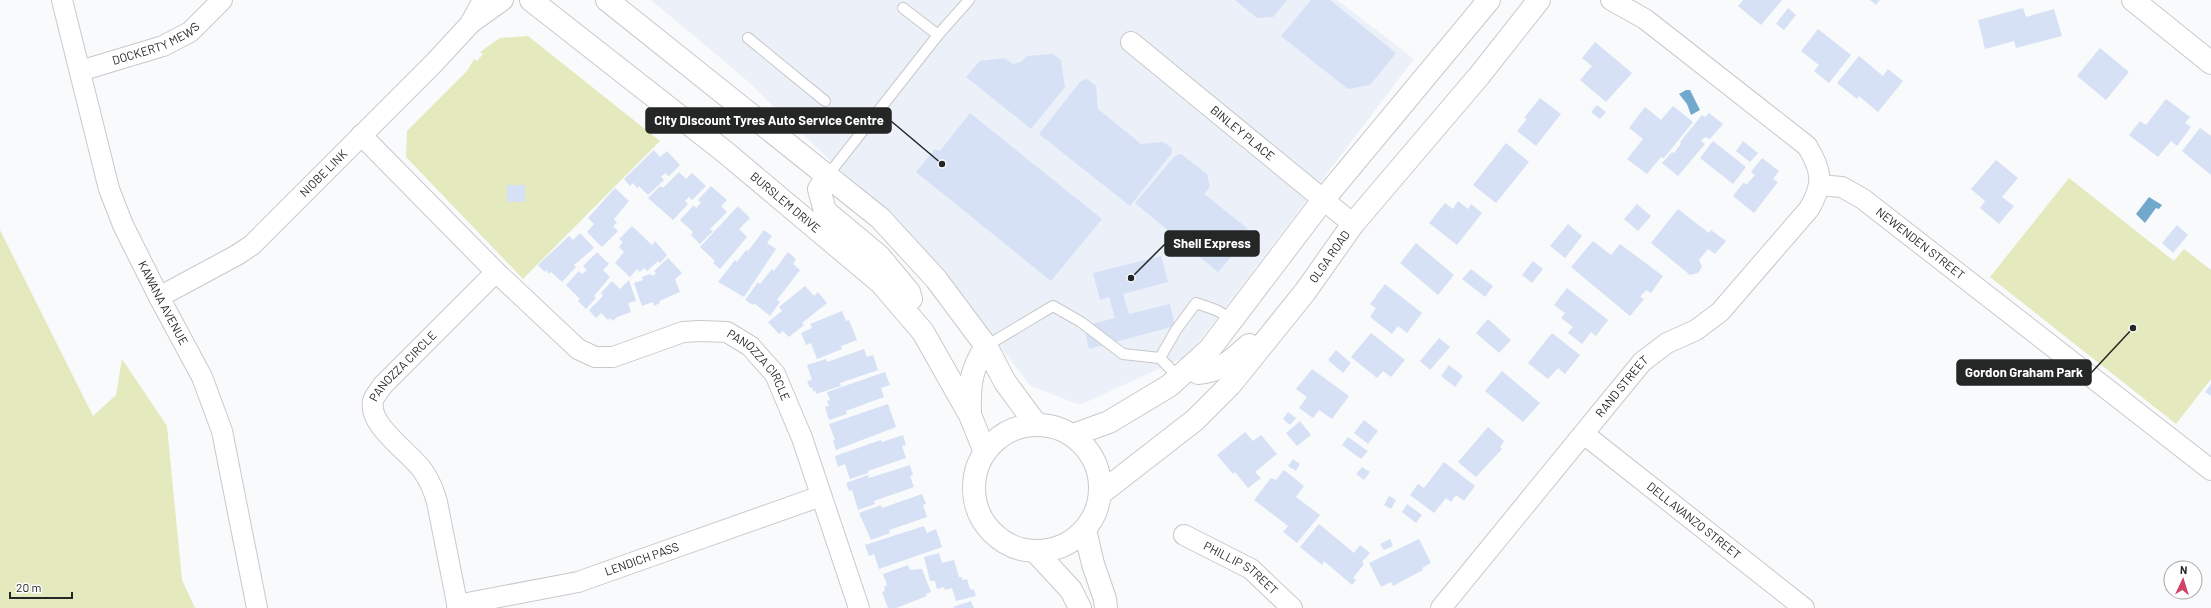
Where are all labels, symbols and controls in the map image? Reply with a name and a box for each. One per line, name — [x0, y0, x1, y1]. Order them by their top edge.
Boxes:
street label: DOCKERTY MEWS — [110, 19, 202, 67]
street label: BINLEY PLACE — [1208, 102, 1278, 163]
callout: City Discount Tyres Auto Service Centre — [646, 108, 891, 133]
text: City Discount Tyres Auto Service Centre — [654, 112, 884, 128]
street label: NIOBE LINK — [296, 146, 350, 199]
street label: BURSLEM DRIVE — [748, 168, 824, 235]
street label: NEWENDEN STREET — [1874, 204, 1968, 282]
street label: OLGA ROAD — [1306, 227, 1352, 285]
callout: Shell Express — [1165, 231, 1259, 256]
text: Shell Express — [1173, 235, 1251, 251]
street label: KAWANA AVENUE — [136, 258, 191, 347]
street label: PANOZZA CIRCLE — [725, 326, 793, 403]
street label: PANOZZA CIRCLE — [366, 328, 439, 403]
street label: RAND STREET — [1592, 352, 1650, 419]
callout: Gordon Graham Park — [1957, 360, 2091, 385]
text: Gordon Graham Park — [1965, 364, 2083, 380]
street label: DELLAVANZO STREET — [1645, 479, 1744, 562]
street label: PHILLIP STREET — [1201, 538, 1281, 597]
street label: LENDICH PASS — [603, 539, 681, 578]
north arrow — [2163, 560, 2203, 600]
text: N — [2180, 563, 2188, 576]
scale bar — [10, 574, 72, 600]
text: 20 m — [16, 580, 42, 594]

